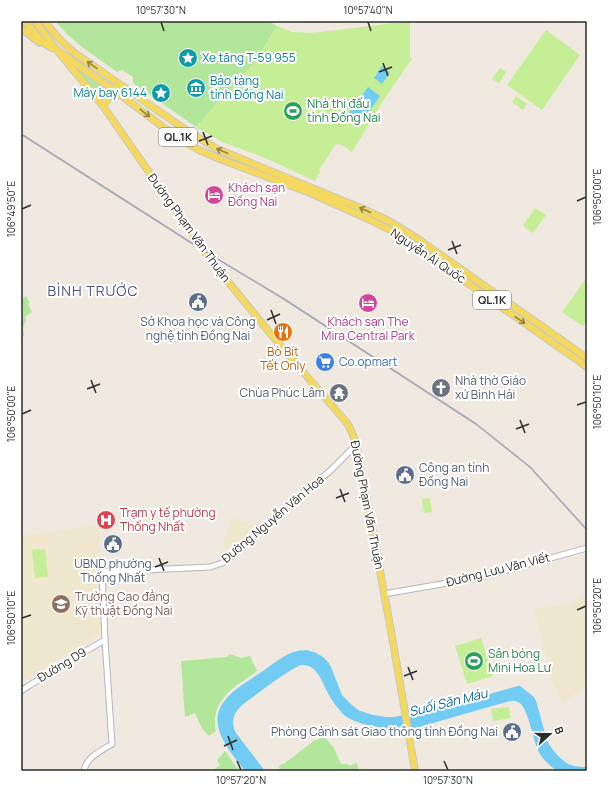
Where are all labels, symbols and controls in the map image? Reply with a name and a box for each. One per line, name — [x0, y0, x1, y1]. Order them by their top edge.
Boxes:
text: 10°57'30"N — [136, 3, 186, 17]
text: 10°57'40"N — [344, 3, 393, 17]
place icon: Xe tăng T-59 955 — [177, 47, 199, 69]
place label: Xe tăng T-59 955 — [202, 49, 296, 66]
one-way arrow — [86, 61, 97, 69]
place label: Bảo tàng tỉnh Đồng Nai — [210, 72, 284, 103]
museum icon: Bảo tàng tỉnh Đồng Nai — [185, 77, 207, 99]
place icon: Máy bay 6144 — [150, 82, 172, 104]
place label: Máy bay 6144 — [74, 84, 147, 101]
place label: Nhà thi đấu tỉnh Đồng Nai — [307, 95, 381, 126]
sports icon: Nhà thi đấu tỉnh Đồng Nai — [282, 100, 304, 122]
one-way arrow — [140, 109, 151, 118]
road number: QL.1K — [159, 128, 197, 146]
one-way arrow — [216, 146, 228, 154]
text: 106°50'00"E — [590, 168, 604, 225]
street label: Đường Phạm Văn Thuận — [144, 170, 235, 286]
place label: Khách sạn Đồng Nai — [228, 179, 285, 210]
text: 106°49'50"E — [4, 181, 18, 237]
hotel icon: Khách sạn Đồng Nai — [203, 184, 225, 206]
one-way arrow — [360, 206, 372, 214]
street label: Nguyễn Ái Quốc — [387, 224, 469, 287]
district label: BÌNH TRƯỚC — [48, 281, 138, 300]
public building icon: Sở Khoa học và Công nghệ tỉnh Đồng Nai — [187, 291, 209, 313]
road number: QL.1K — [473, 291, 511, 309]
hotel icon: Khách sạn The Mira Central Park — [357, 292, 379, 314]
place label: Sở Khoa học và Công nghệ tỉnh Đồng Nai — [140, 313, 256, 344]
place label: Khách sạn The Mira Central Park — [321, 313, 416, 344]
one-way arrow — [515, 316, 526, 324]
restaurant icon: Bò Bít Tết Only — [272, 321, 294, 343]
place label: Bò Bít Tết Only — [260, 343, 306, 374]
supermarket icon: Co.opmart — [314, 351, 336, 373]
place label: Co.opmart — [339, 353, 398, 370]
place label: Nhà thờ Giáo xứ Bình Hải — [455, 372, 526, 403]
text: 106°50'10"E — [590, 375, 604, 429]
church icon: Nhà thờ Giáo xứ Bình Hải — [430, 377, 452, 399]
temple icon: Chùa Phúc Lâm — [328, 382, 350, 404]
place label: Chùa Phúc Lâm — [240, 384, 325, 401]
text: 106°50'00"E — [4, 385, 18, 442]
street label: Đường Phạm Văn Thuận — [347, 439, 388, 571]
place label: Công an tỉnh Đồng Nai — [419, 459, 489, 490]
public building icon: Công an tỉnh Đồng Nai — [394, 464, 416, 486]
street label: Đường Nguyễn Văn Hoa — [218, 471, 327, 567]
place label: Trạm y tế phường Thống Nhất — [120, 504, 216, 535]
hospital icon: Trạm y tế phường Thống Nhất — [95, 509, 117, 531]
public building icon: UBND phường Thống Nhất — [102, 533, 124, 555]
street label: Đường Lưu Văn Viết — [444, 548, 552, 591]
place label: UBND phường Thống Nhất — [74, 555, 152, 586]
text: 106°50'20"E — [590, 578, 604, 634]
place label: Trường Cao đẳng Kỹ thuật Đồng Nai — [75, 588, 173, 619]
text: 106°50'10"E — [4, 591, 18, 645]
school or university icon: Trường Cao đẳng Kỹ thuật Đồng Nai — [50, 593, 72, 615]
street label: Đường D9 — [34, 643, 90, 686]
place label: Sân bóng Mini Hoa Lư — [488, 645, 552, 676]
sports icon: Sân bóng Mini Hoa Lư — [463, 650, 485, 672]
water label: Suối Săn Máu — [407, 683, 490, 720]
north arrow — [530, 714, 570, 754]
public building icon: Phòng Cảnh sát Giao thông tỉnh Đồng Nai — [501, 721, 523, 743]
place label: Phòng Cảnh sát Giao thông tỉnh Đồng Nai — [271, 723, 498, 740]
text: B — [552, 724, 568, 736]
text: 10°57'20"N — [216, 773, 266, 787]
text: 10°57'30"N — [423, 773, 473, 787]

